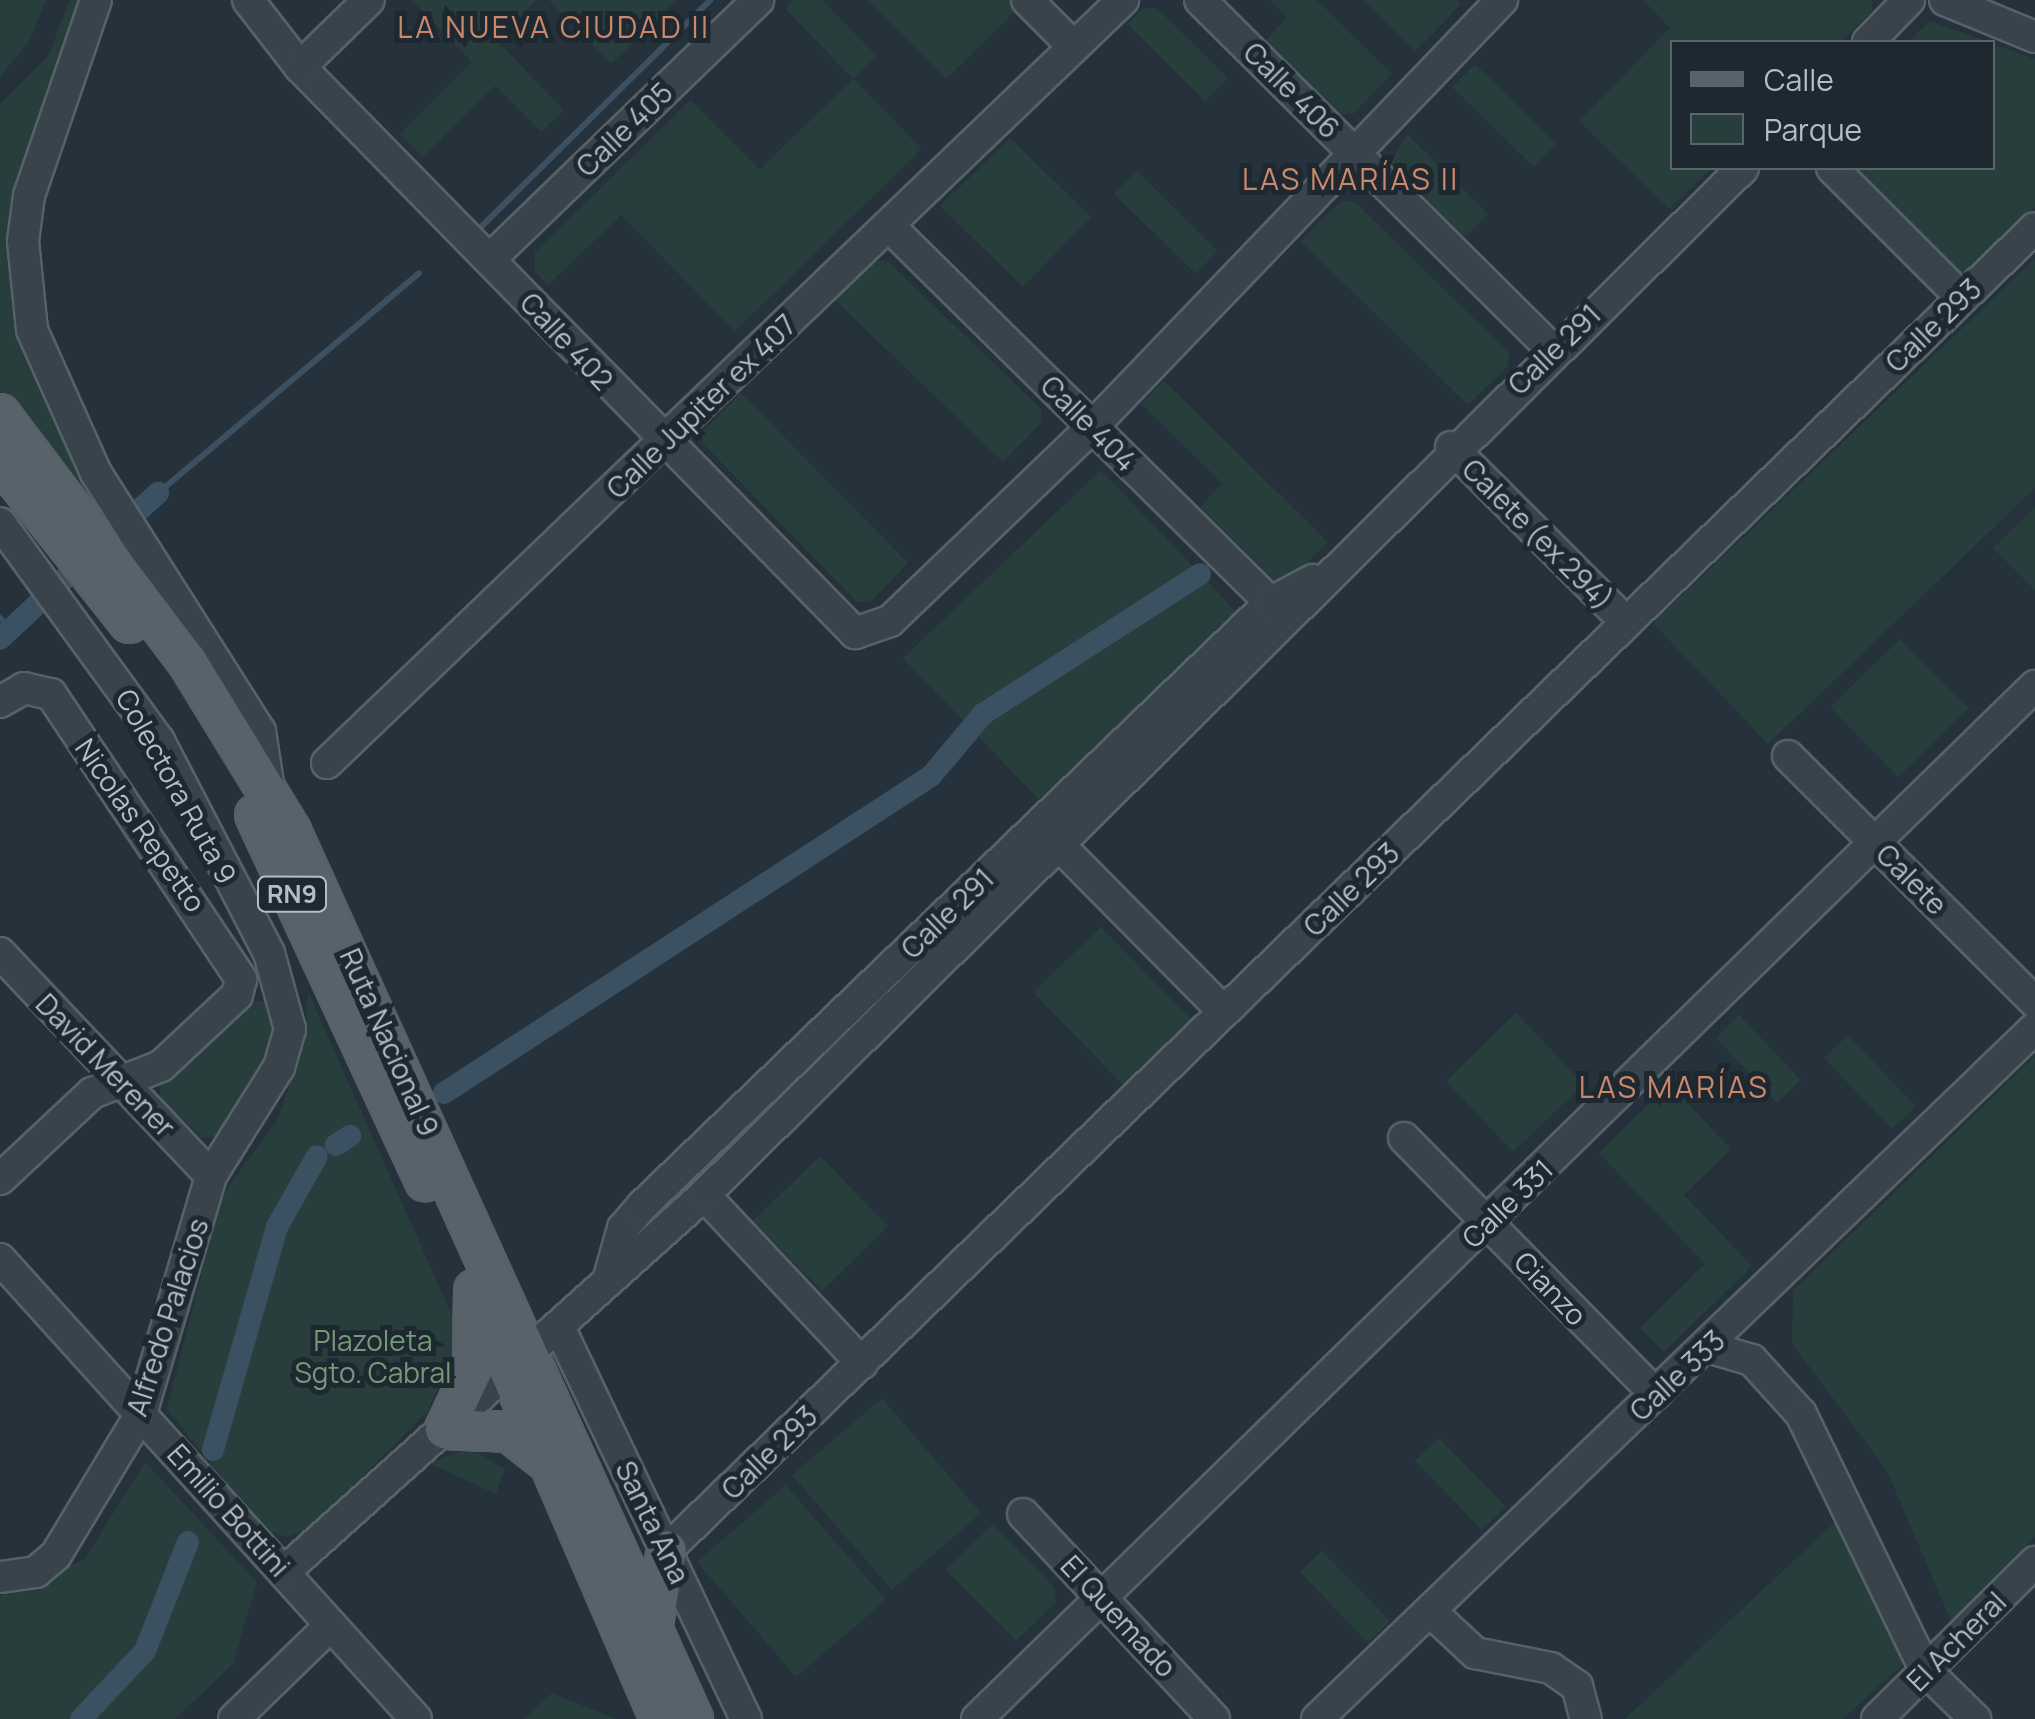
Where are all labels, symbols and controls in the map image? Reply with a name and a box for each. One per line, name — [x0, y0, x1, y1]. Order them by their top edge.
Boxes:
district label: LA NUEVA CIUDAD II — [397, 9, 711, 45]
street label: Calle 406 — [1237, 35, 1347, 145]
legend — [1670, 40, 1995, 170]
text: Calle — [1764, 59, 1834, 100]
street label: Calle 405 — [569, 75, 679, 183]
text: Parque — [1764, 109, 1862, 150]
district label: LAS MARÍAS II — [1242, 161, 1460, 197]
street label: Calle 293 — [1878, 271, 1988, 379]
street label: Calle 402 — [514, 286, 620, 396]
street label: Calle 291 — [1501, 297, 1607, 401]
street label: Calle Jupiter ex 407 — [599, 307, 803, 505]
street label: Calle 404 — [1034, 368, 1144, 478]
street label: Calete (ex 294) — [1456, 452, 1620, 616]
street label: Colectora Ruta 9 — [110, 683, 244, 889]
street label: Nicolas Repetto — [69, 732, 213, 918]
street label: Calle 293 — [1296, 835, 1406, 943]
street label: Calete — [1870, 837, 1954, 921]
street label: Calle 291 — [894, 861, 1000, 965]
road number: RN9 — [257, 874, 327, 914]
street label: Ruta Nacional 9 — [334, 943, 446, 1141]
street label: David Merener — [30, 987, 182, 1143]
district label: LAS MARÍAS — [1579, 1069, 1769, 1105]
street label: Calle 331 — [1455, 1152, 1559, 1254]
street label: Alfredo Palacios — [119, 1214, 215, 1420]
street label: Cianzo — [1508, 1244, 1594, 1332]
park label: Plazoleta Sgto. Cabral — [295, 1323, 451, 1389]
street label: Calle 333 — [1623, 1323, 1731, 1427]
street label: Calle 293 — [714, 1398, 824, 1506]
street label: Emilio Bottini — [161, 1437, 297, 1583]
street label: Santa Ana — [609, 1455, 697, 1589]
street label: El Quemado — [1054, 1548, 1184, 1684]
street label: El Acheral — [1900, 1585, 2012, 1697]

